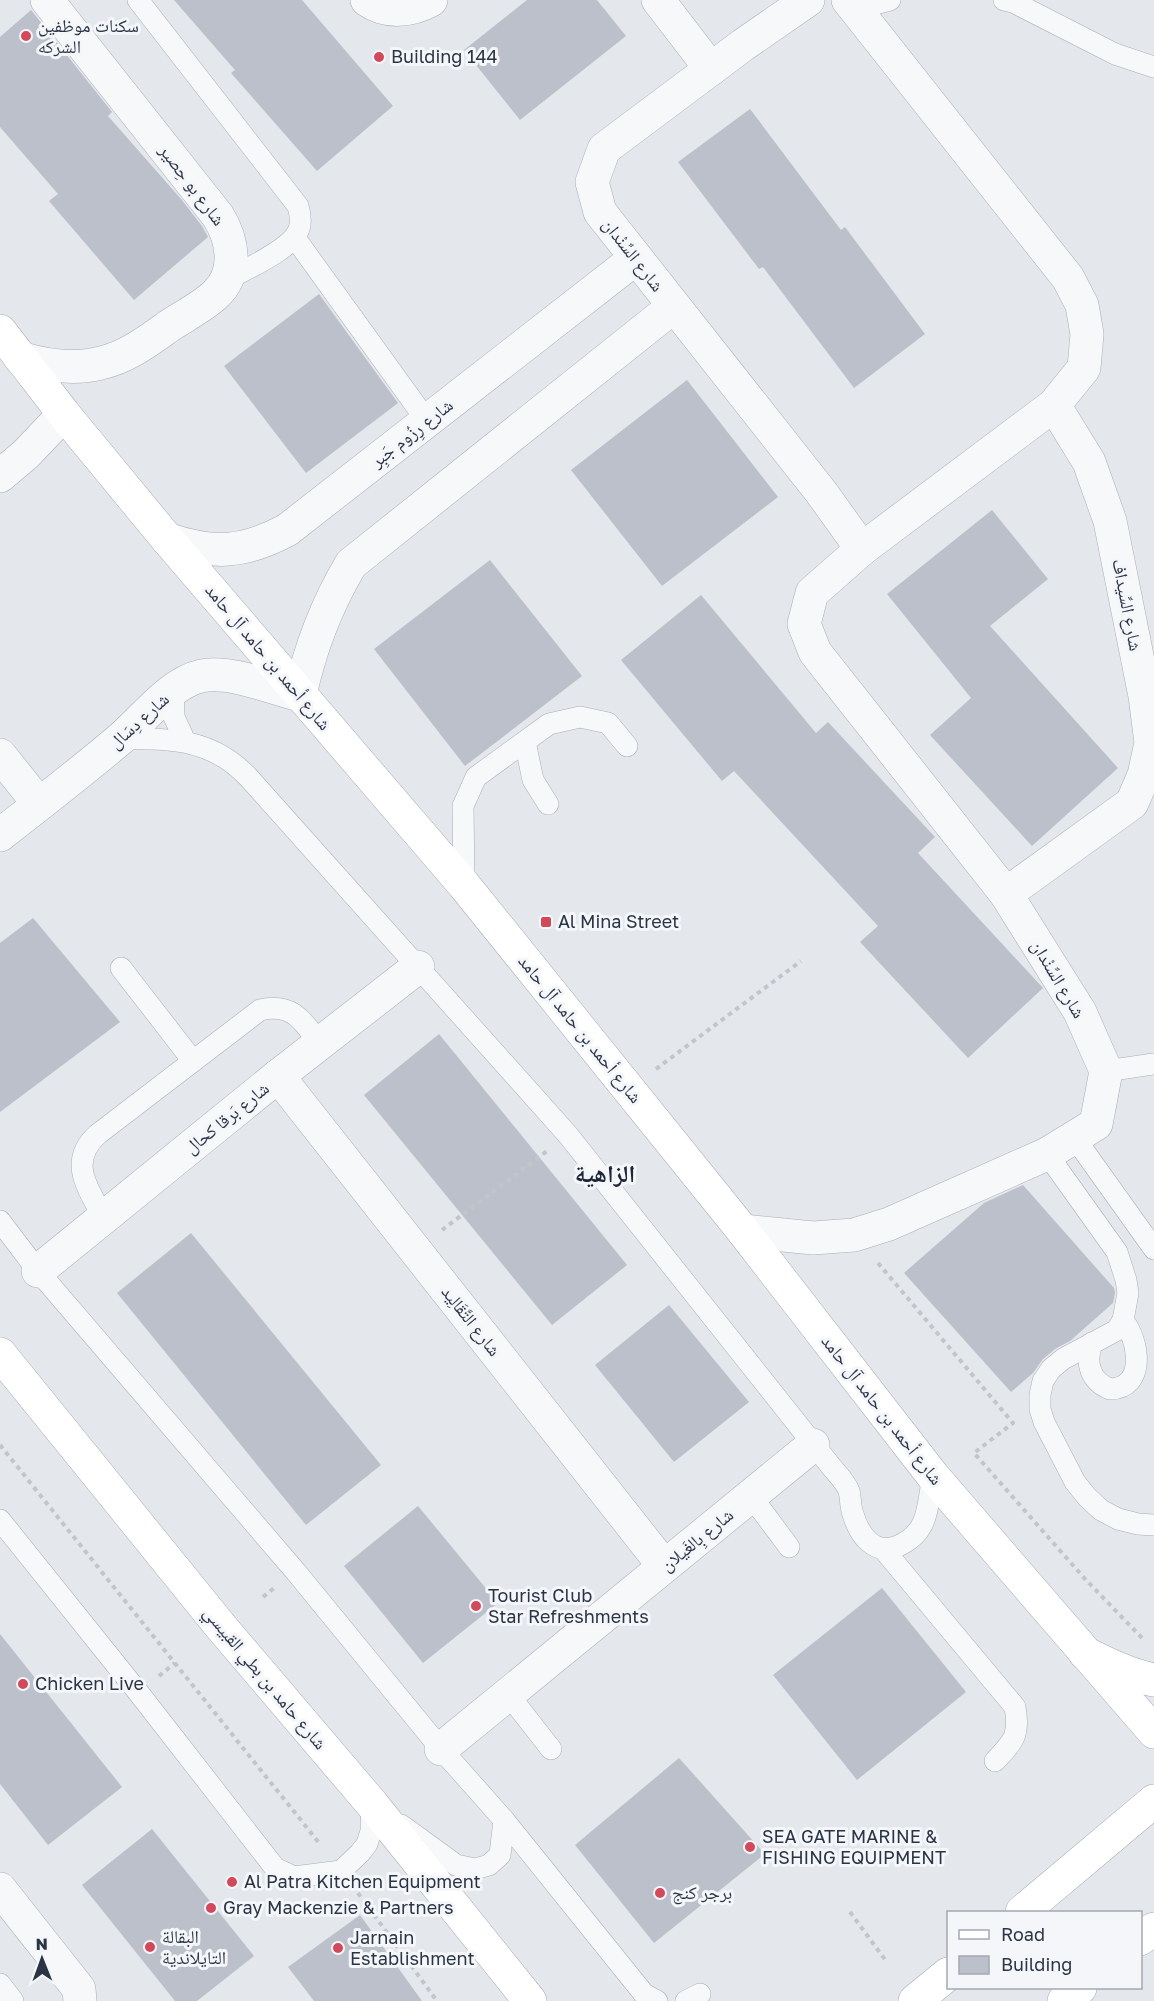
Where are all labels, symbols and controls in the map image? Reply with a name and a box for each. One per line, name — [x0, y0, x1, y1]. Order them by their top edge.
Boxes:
place label: سكنات موظفين الشركه — [38, 14, 139, 57]
marker: سكنات موظفين الشركه — [19, 29, 33, 43]
place label: Building 144 — [391, 45, 498, 67]
marker: Building 144 — [372, 50, 386, 64]
street label: شارع بو حِصير — [154, 139, 230, 230]
street label: شارع السِّنْدان — [597, 213, 669, 296]
street label: شارع رِزُوم جَبِر — [365, 393, 459, 474]
street label: شارع السِّيداف — [1107, 557, 1148, 653]
street label: شارع أحمد بن حامد آل حامد — [200, 579, 336, 735]
street label: شارع دِسَال — [104, 688, 174, 754]
place label: Al Mina Street — [558, 910, 679, 932]
marker: Al Mina Street — [539, 915, 553, 929]
street label: شارع السِّنْدان — [1026, 935, 1091, 1022]
street label: شارع أحمد بن حامد آل حامد — [513, 950, 647, 1108]
street label: شارع بَرقا كحال — [180, 1076, 274, 1159]
district label: الزاهية — [575, 1158, 635, 1188]
street label: شارع التَّقَالِيد — [437, 1281, 506, 1361]
street label: شارع أحمد بن حامد آل حامد — [817, 1330, 948, 1489]
street label: شارع بِالغَيلان — [655, 1503, 739, 1577]
place label: Tourist Club Star Refreshments — [488, 1584, 649, 1627]
marker: Tourist Club Star Refreshments — [469, 1599, 483, 1613]
street label: شارع حامد بن بطي القبيسي — [196, 1601, 332, 1756]
place label: Chicken Live — [35, 1672, 144, 1694]
marker: Chicken Live — [16, 1677, 30, 1691]
place label: SEA GATE MARINE & FISHING EQUIPMENT — [762, 1825, 946, 1868]
marker: SEA GATE MARINE & FISHING EQUIPMENT — [743, 1840, 757, 1854]
place label: Al Patra Kitchen Equipment — [244, 1870, 481, 1892]
marker: Al Patra Kitchen Equipment — [225, 1875, 239, 1889]
place label: برجر كنج — [672, 1881, 732, 1905]
marker: برجر كنج — [653, 1886, 667, 1900]
place label: Gray Mackenzie & Partners — [223, 1896, 454, 1918]
marker: Gray Mackenzie & Partners — [204, 1901, 218, 1915]
legend — [947, 1911, 1142, 1989]
text: Road — [1001, 1923, 1045, 1945]
place label: البقالة التايلاندية — [162, 1925, 226, 1968]
place label: Jarnain Establishment — [350, 1926, 475, 1969]
north arrow — [12, 1929, 72, 1989]
text: N — [35, 1934, 48, 1954]
marker: البقالة التايلاندية — [143, 1940, 157, 1954]
marker: Jarnain Establishment — [331, 1941, 345, 1955]
text: Building — [1001, 1953, 1072, 1975]

